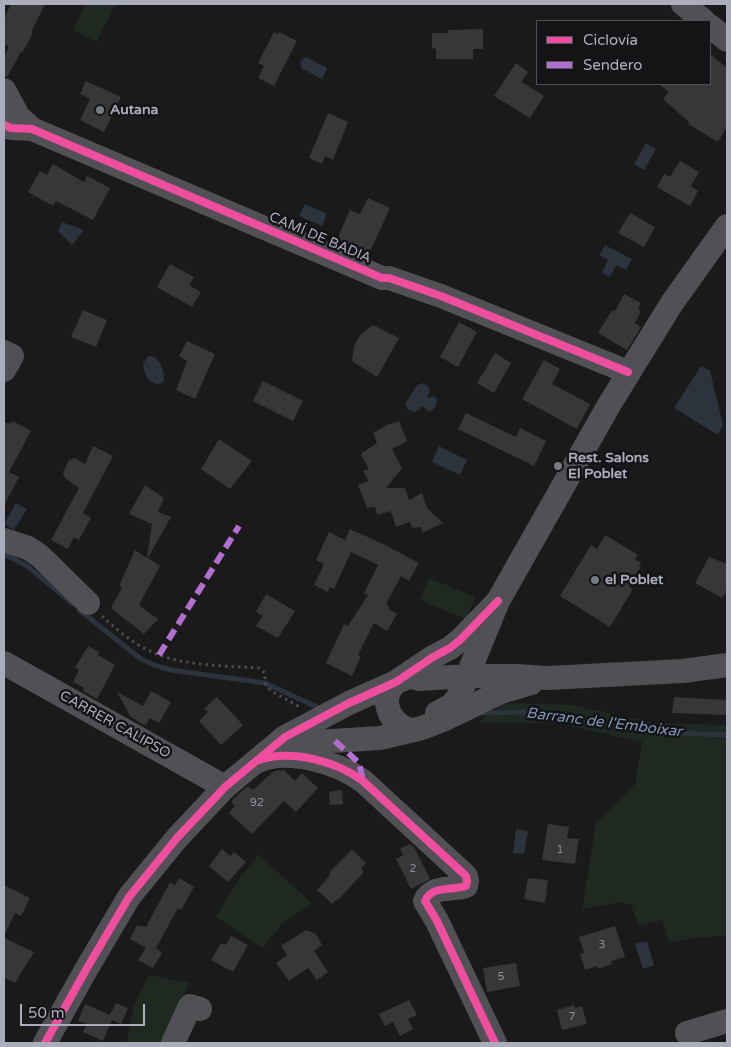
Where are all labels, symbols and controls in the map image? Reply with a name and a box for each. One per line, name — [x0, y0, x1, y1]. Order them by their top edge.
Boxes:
legend — [536, 20, 711, 85]
text: Ciclovía — [583, 31, 638, 49]
text: Sendero — [583, 56, 642, 74]
place label: Autana — [110, 102, 158, 118]
marker: Autana — [94, 104, 106, 116]
street label: CAMÍ DE BADIA — [266, 209, 374, 267]
place label: Rest. Salons El Poblet — [568, 450, 649, 482]
marker: Rest. Salons El Poblet — [552, 460, 564, 472]
place label: el Poblet — [605, 572, 663, 588]
marker: el Poblet — [589, 574, 601, 586]
street label: CARRER CALIPSO — [57, 688, 173, 762]
water label: Barranc de l'Emboixar — [525, 705, 683, 741]
house number: 92 — [250, 796, 264, 810]
house number: 1 — [557, 843, 563, 857]
house number: 2 — [410, 862, 416, 876]
house number: 3 — [599, 938, 605, 952]
house number: 5 — [498, 970, 504, 984]
scale bar — [22, 994, 148, 1026]
text: 50 m — [28, 1004, 65, 1022]
house number: 7 — [569, 1010, 575, 1024]

